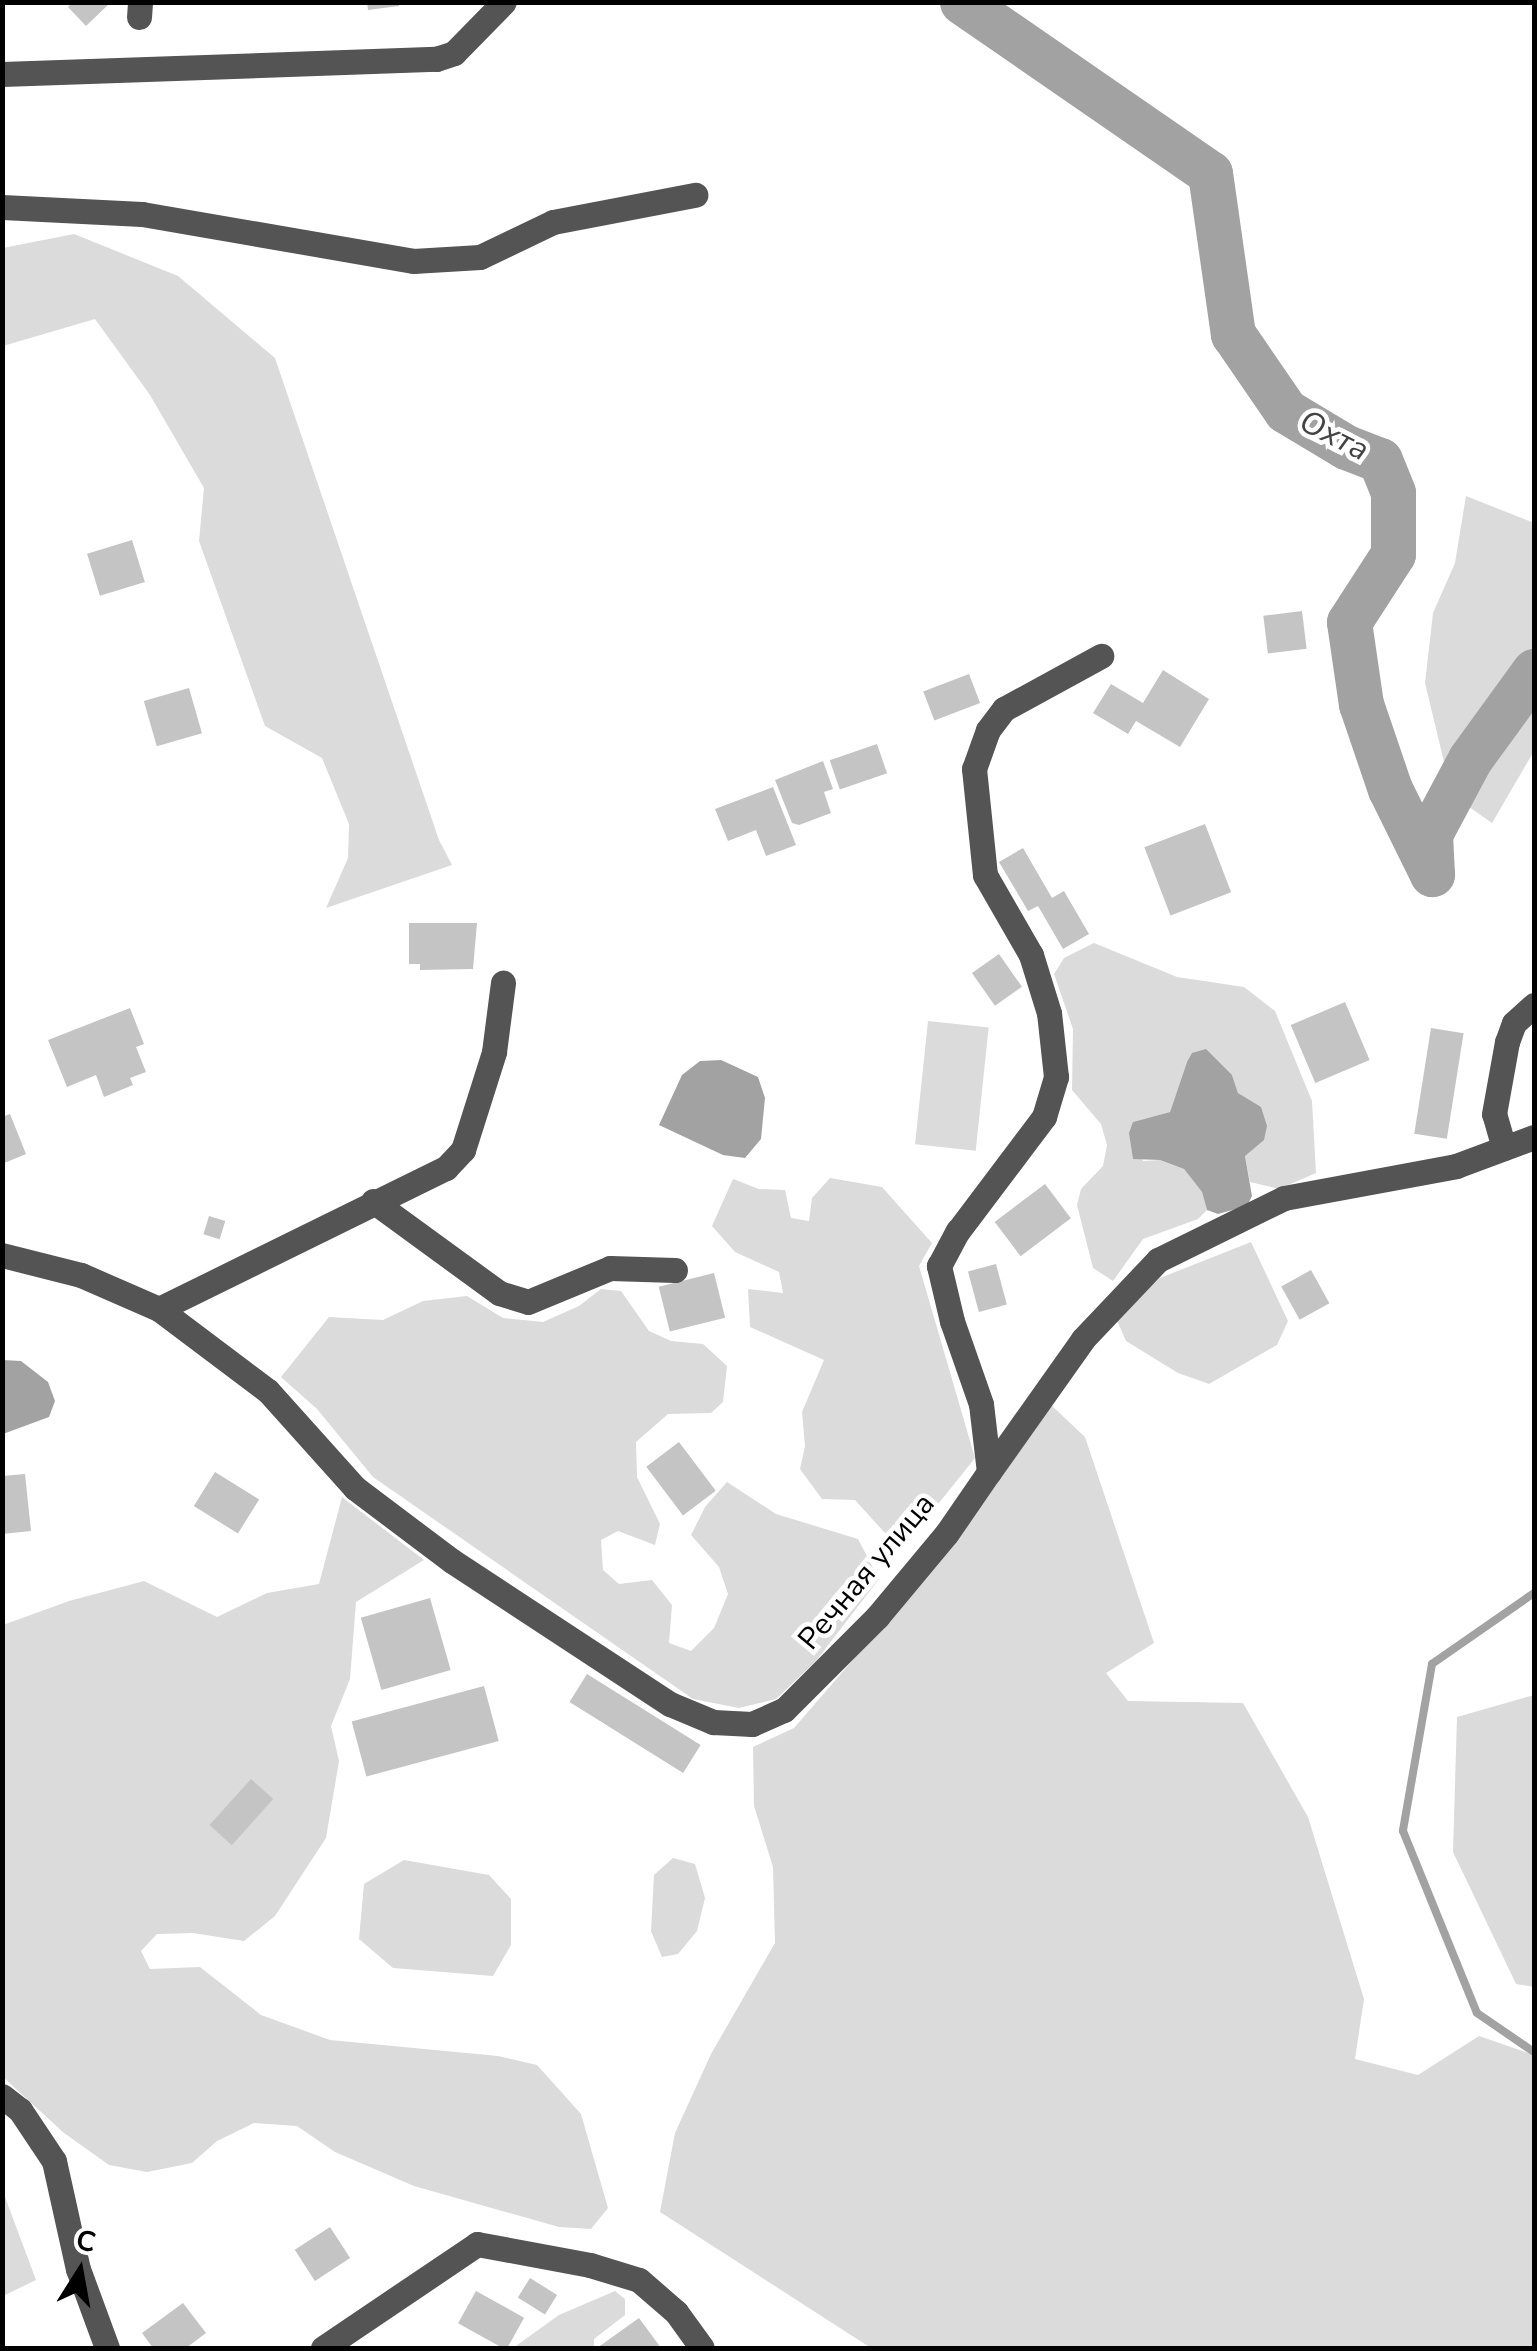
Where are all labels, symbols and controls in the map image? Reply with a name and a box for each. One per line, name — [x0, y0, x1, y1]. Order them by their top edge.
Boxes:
water label: Охта — [1293, 402, 1375, 470]
street label: Речная улица — [791, 1487, 943, 1657]
north arrow — [30, 2221, 130, 2321]
text: С — [73, 2221, 99, 2262]

